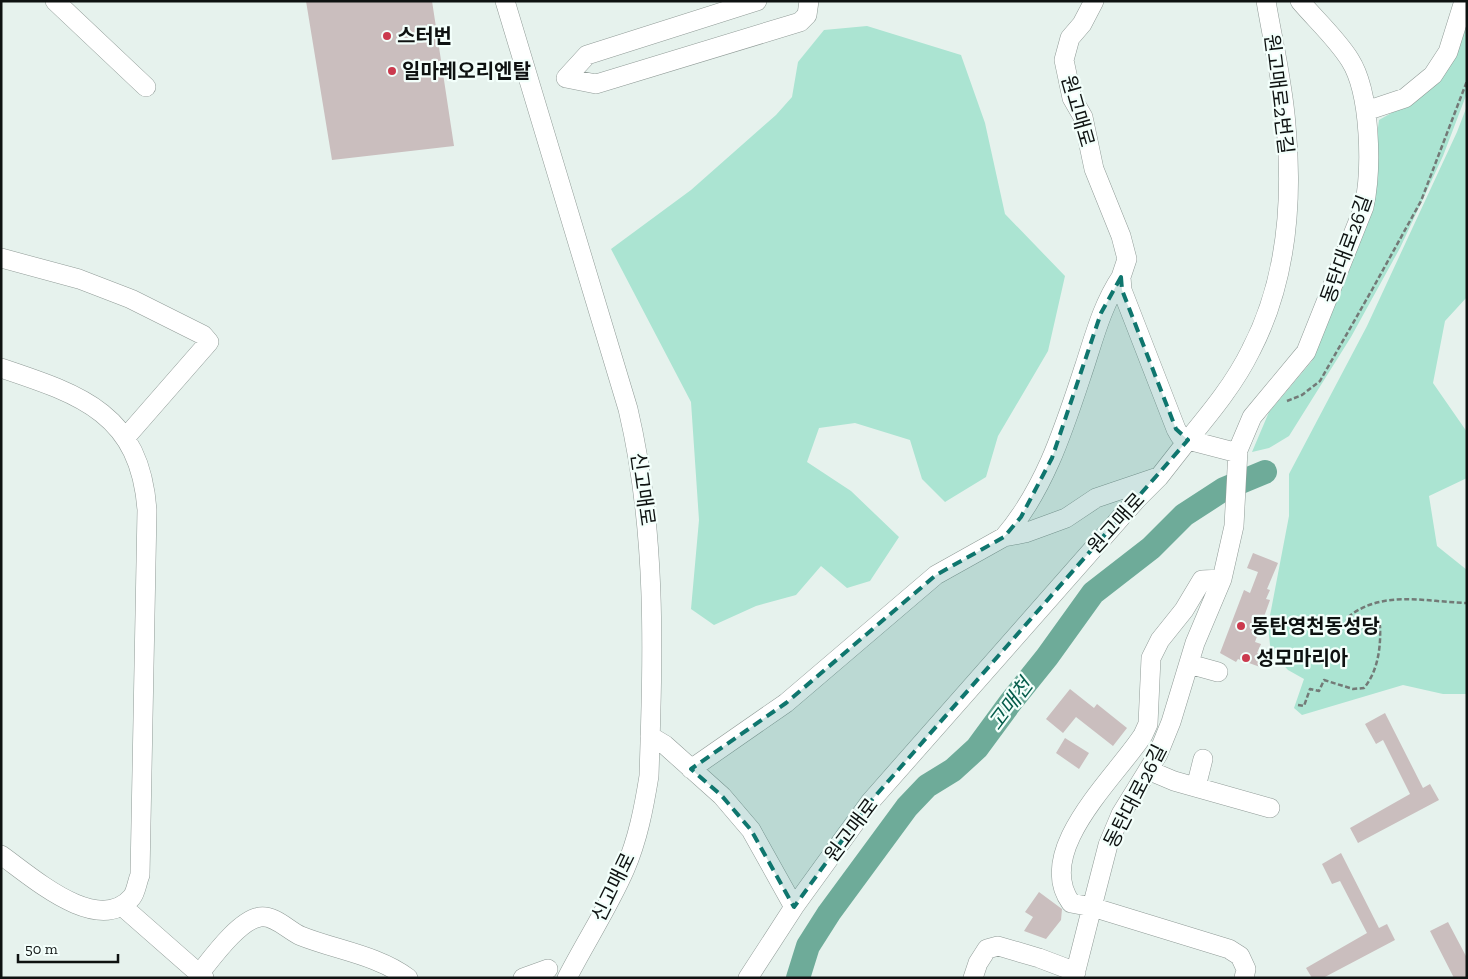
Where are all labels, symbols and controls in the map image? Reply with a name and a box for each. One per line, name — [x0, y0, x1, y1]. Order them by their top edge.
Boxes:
place label: 스터번 — [397, 24, 452, 48]
marker: 스터번 — [381, 30, 393, 42]
street label: 원고매로2번길 — [1260, 33, 1298, 155]
place label: 일마레오리엔탈 — [402, 59, 531, 83]
marker: 일마레오리엔탈 — [386, 65, 398, 77]
street label: 원고매로 — [1056, 72, 1100, 150]
street label: 동탄대로26길 — [1315, 192, 1377, 306]
street label: 신고매로 — [626, 451, 660, 527]
street label: 원고매로 — [1082, 488, 1150, 558]
place label: 동탄영천동성당 — [1251, 614, 1380, 638]
marker: 동탄영천동성당 — [1235, 620, 1247, 632]
place label: 성모마리아 — [1256, 646, 1349, 670]
marker: 성모마리아 — [1240, 652, 1252, 664]
water label: 고매천 — [983, 671, 1039, 735]
street label: 동탄대로26길 — [1099, 740, 1171, 852]
street label: 원고매로 — [819, 793, 883, 867]
street label: 신고매로 — [586, 849, 640, 925]
scale bar — [18, 932, 118, 964]
text: 50 m — [25, 940, 58, 958]

